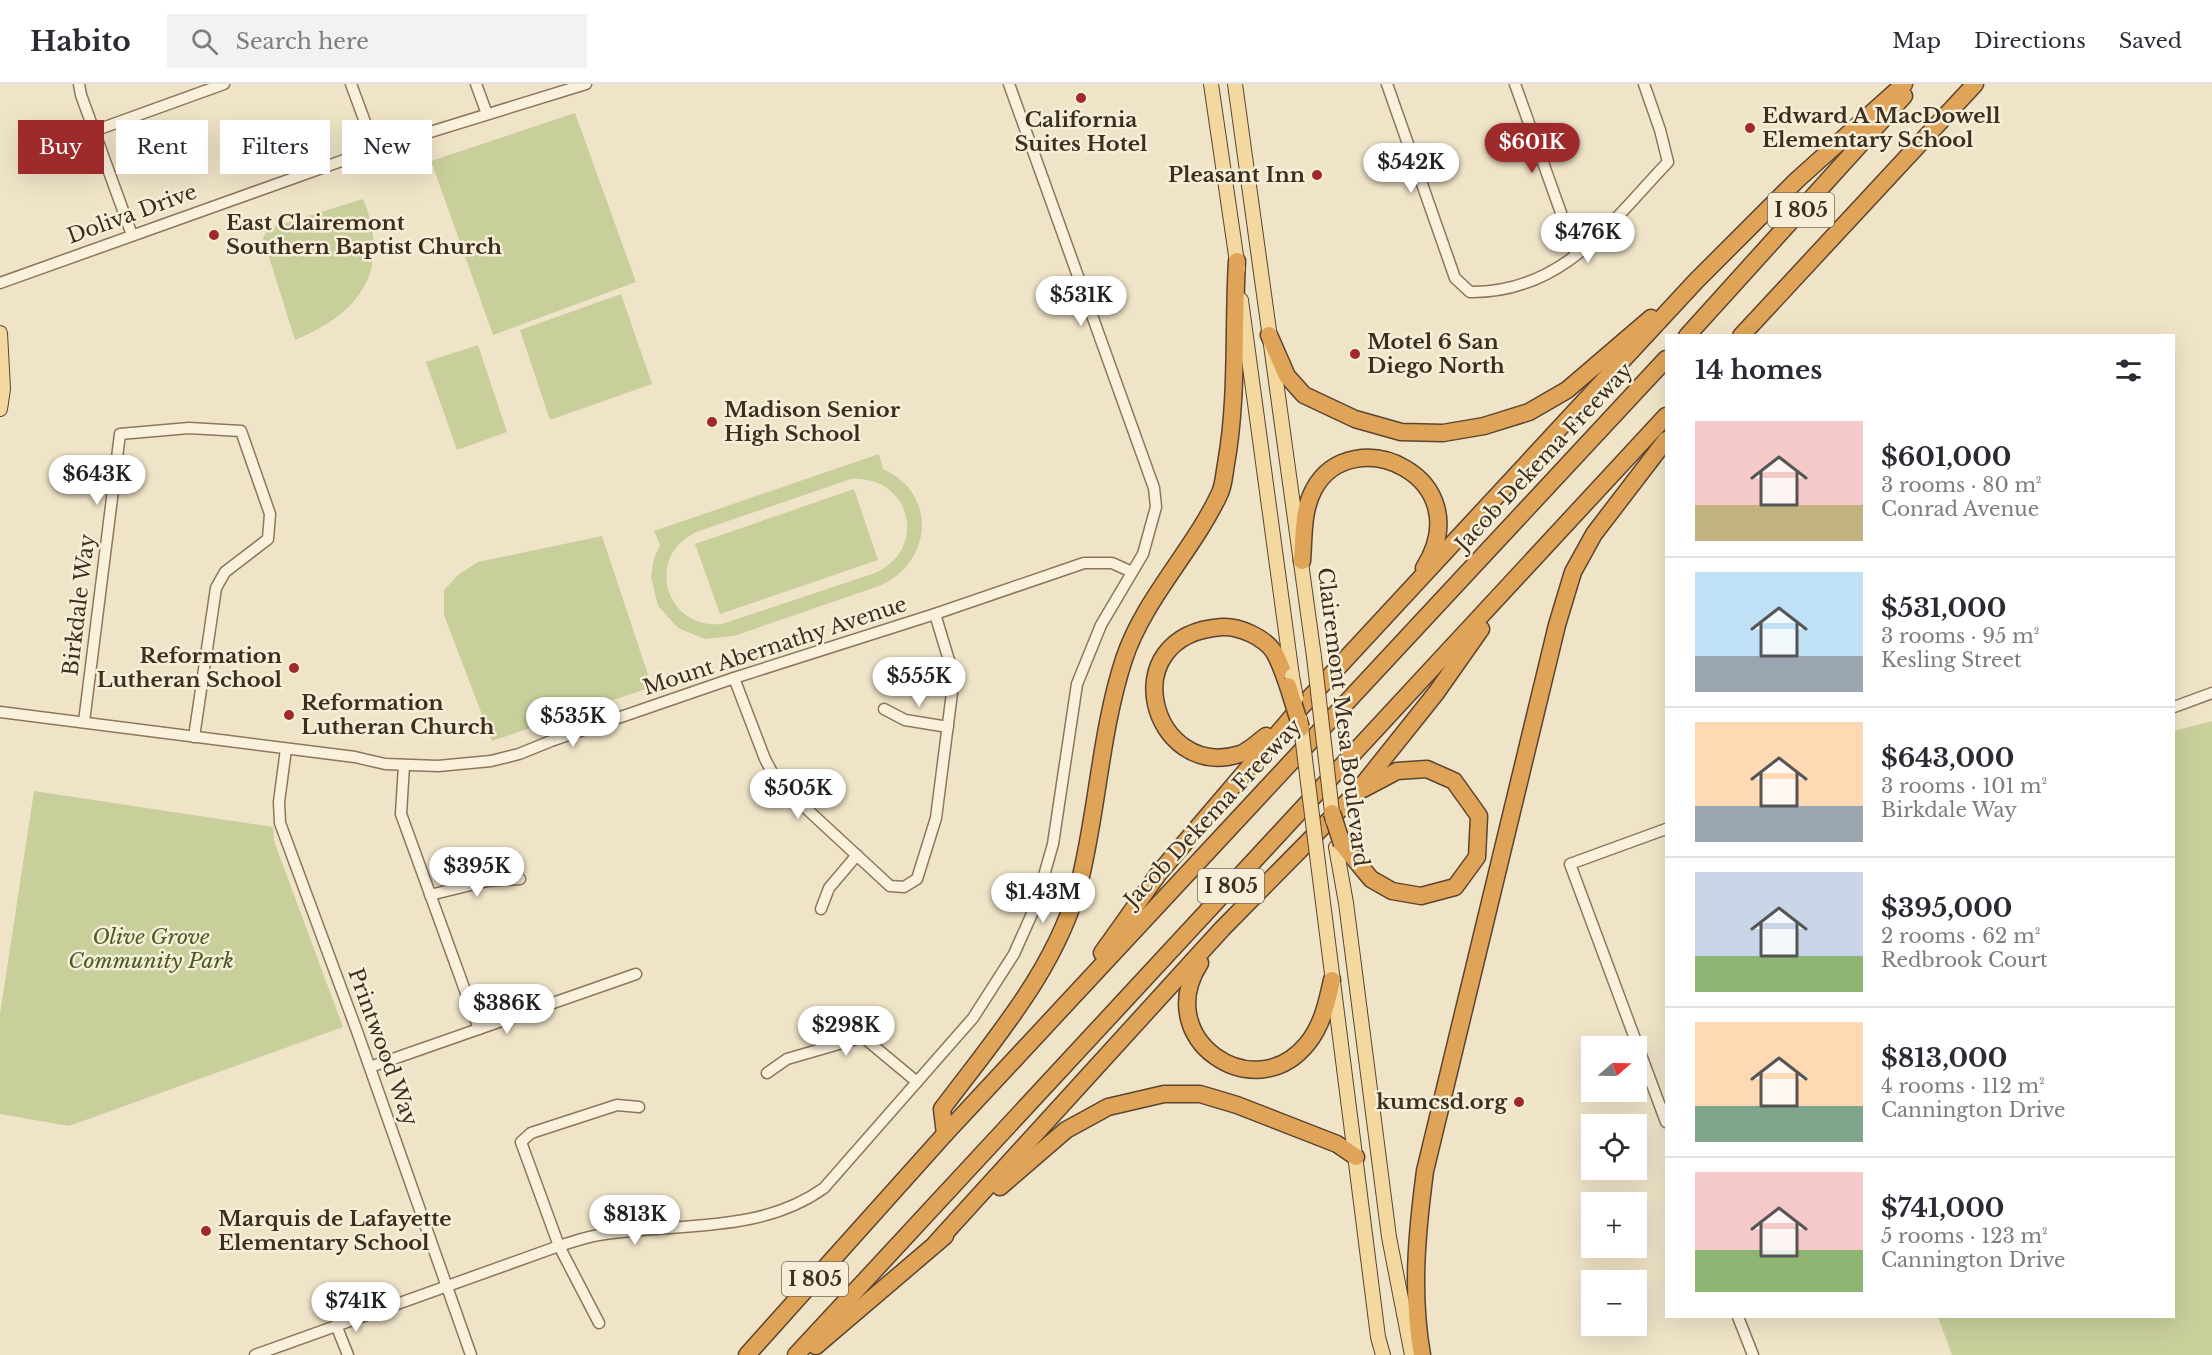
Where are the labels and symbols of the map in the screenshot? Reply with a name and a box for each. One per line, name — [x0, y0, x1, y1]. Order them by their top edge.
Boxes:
marker: California Suites Hotel — [1074, 91, 1088, 105]
place label: Edward A MacDowell Elementary School — [1762, 103, 2001, 153]
place label: California Suites Hotel — [1015, 107, 1148, 157]
marker: Edward A MacDowell Elementary School — [1743, 121, 1757, 135]
pin: $601K — [1490, 123, 1574, 174]
pin: $542K — [1369, 143, 1453, 194]
place label: Pleasant Inn — [1168, 162, 1305, 188]
marker: Pleasant Inn — [1310, 168, 1324, 182]
street label: Doliva Drive — [64, 178, 200, 250]
road number: I 805 — [1768, 193, 1834, 227]
place label: East Clairemont Southern Baptist Church — [226, 210, 502, 260]
pin: $476K — [1546, 213, 1630, 264]
marker: East Clairemont Southern Baptist Church — [207, 228, 221, 242]
pin: $531K — [1039, 276, 1123, 327]
place label: Motel 6 San Diego North — [1367, 329, 1505, 379]
marker: Motel 6 San Diego North — [1348, 347, 1362, 361]
street label: Jacob Dekema Freeway — [1448, 357, 1639, 559]
place label: Madison Senior High School — [724, 397, 901, 447]
marker: Madison Senior High School — [705, 415, 719, 429]
pin: $643K — [55, 455, 139, 506]
street label: Birkdale Way — [57, 532, 101, 677]
street label: Clairemont Mesa Boulevard — [1312, 566, 1374, 868]
street label: Mount Abernathy Avenue — [640, 591, 910, 701]
place label: Reformation Lutheran School — [97, 643, 283, 693]
pin: $555K — [877, 657, 961, 708]
marker: Reformation Lutheran School — [287, 661, 301, 675]
place label: Reformation Lutheran Church — [301, 690, 495, 740]
pin: $535K — [531, 697, 615, 748]
marker: Reformation Lutheran Church — [282, 708, 296, 722]
street label: Jacob Dekema Freeway — [1117, 713, 1308, 915]
pin: $505K — [756, 769, 840, 820]
pin: $395K — [435, 847, 519, 898]
road number: I 805 — [1198, 869, 1264, 903]
pin: $1.43M — [994, 873, 1092, 924]
park label: Olive Grove Community Park — [68, 924, 234, 974]
street label: Printwood Way — [342, 965, 424, 1130]
pin: $386K — [465, 984, 549, 1035]
pin: $298K — [804, 1006, 888, 1057]
north arrow — [1581, 1036, 1647, 1102]
place label: kumcsd.org — [1376, 1089, 1508, 1115]
marker: kumcsd.org — [1512, 1095, 1526, 1109]
pin: $813K — [593, 1195, 677, 1246]
place label: Marquis de Lafayette Elementary School — [218, 1206, 451, 1256]
marker: Marquis de Lafayette Elementary School — [199, 1224, 213, 1238]
road number: I 805 — [782, 1262, 848, 1296]
pin: $741K — [314, 1282, 398, 1333]

